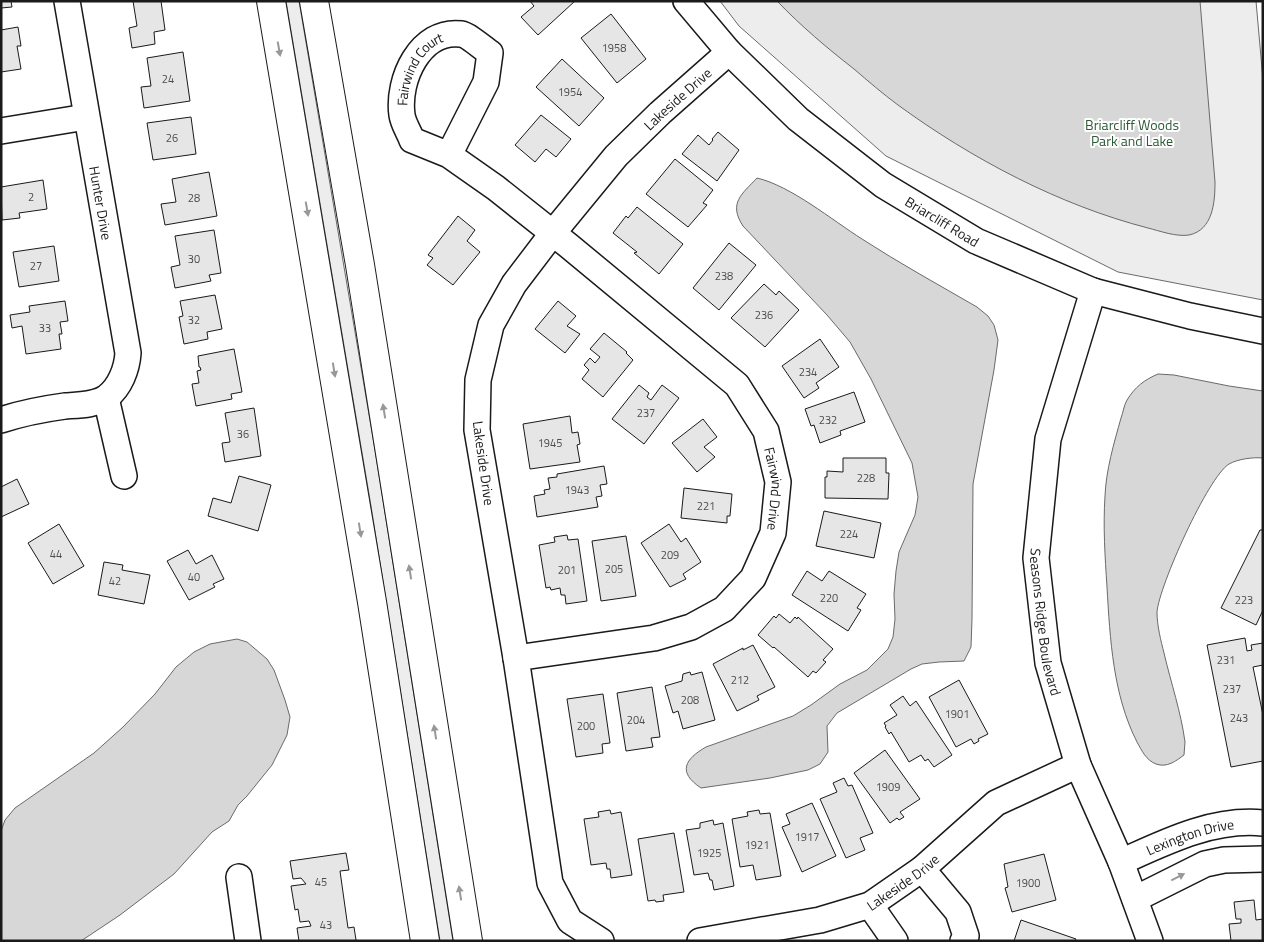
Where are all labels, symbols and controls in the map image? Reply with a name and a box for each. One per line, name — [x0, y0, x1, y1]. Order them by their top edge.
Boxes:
street label: Fairwind Court — [391, 26, 446, 106]
house number: 1958 — [602, 40, 626, 56]
one-way arrow — [276, 42, 284, 58]
street label: Lakeside Drive — [638, 62, 716, 135]
house number: 24 — [162, 71, 174, 87]
house number: 1954 — [558, 84, 582, 100]
park label: Briarcliff Woods Park and Lake — [1085, 114, 1179, 151]
house number: 26 — [166, 130, 178, 146]
street label: Hunter Drive — [84, 164, 118, 242]
house number: 2 — [28, 189, 34, 205]
house number: 28 — [188, 190, 200, 206]
street label: Briarcliff Road — [901, 190, 984, 251]
one-way arrow — [304, 202, 312, 218]
house number: 30 — [188, 251, 200, 267]
house number: 27 — [30, 258, 42, 274]
house number: 238 — [715, 268, 733, 284]
house number: 236 — [755, 307, 773, 323]
house number: 32 — [188, 312, 200, 328]
house number: 33 — [39, 320, 51, 336]
one-way arrow — [330, 362, 338, 378]
house number: 234 — [799, 364, 817, 380]
one-way arrow — [379, 403, 387, 419]
house number: 237 — [637, 405, 655, 421]
house number: 232 — [819, 412, 837, 428]
street label: Lakeside Drive — [468, 419, 500, 507]
house number: 36 — [237, 426, 249, 442]
house number: 1945 — [538, 435, 562, 451]
street label: Fairwind Drive — [760, 445, 788, 531]
house number: 228 — [857, 470, 875, 486]
house number: 1943 — [565, 482, 589, 498]
house number: 221 — [697, 498, 715, 514]
one-way arrow — [357, 522, 365, 538]
house number: 224 — [840, 526, 858, 542]
house number: 44 — [50, 546, 62, 562]
house number: 209 — [661, 547, 679, 563]
street label: Seasons Ridge Boulevard — [1025, 547, 1067, 698]
house number: 205 — [605, 561, 623, 577]
house number: 201 — [558, 562, 576, 578]
one-way arrow — [405, 563, 413, 579]
house number: 40 — [188, 569, 200, 585]
house number: 42 — [109, 573, 121, 589]
house number: 220 — [820, 590, 838, 606]
house number: 223 — [1235, 592, 1253, 608]
house number: 231 — [1217, 652, 1235, 668]
house number: 212 — [731, 672, 749, 688]
house number: 237 — [1223, 681, 1241, 697]
house number: 208 — [681, 692, 699, 708]
house number: 1901 — [945, 706, 969, 722]
house number: 243 — [1230, 710, 1248, 726]
house number: 204 — [627, 712, 645, 728]
house number: 200 — [577, 718, 595, 734]
one-way arrow — [431, 724, 439, 740]
house number: 1909 — [876, 779, 900, 795]
street label: Lexington Drive — [1142, 813, 1235, 860]
house number: 1917 — [795, 829, 819, 845]
house number: 1921 — [745, 837, 769, 853]
house number: 1925 — [697, 845, 721, 861]
street label: Lakeside Drive — [862, 848, 943, 915]
one-way arrow — [1171, 872, 1184, 881]
house number: 45 — [315, 874, 327, 890]
house number: 1900 — [1016, 875, 1040, 891]
one-way arrow — [456, 884, 464, 900]
house number: 43 — [320, 917, 332, 933]

